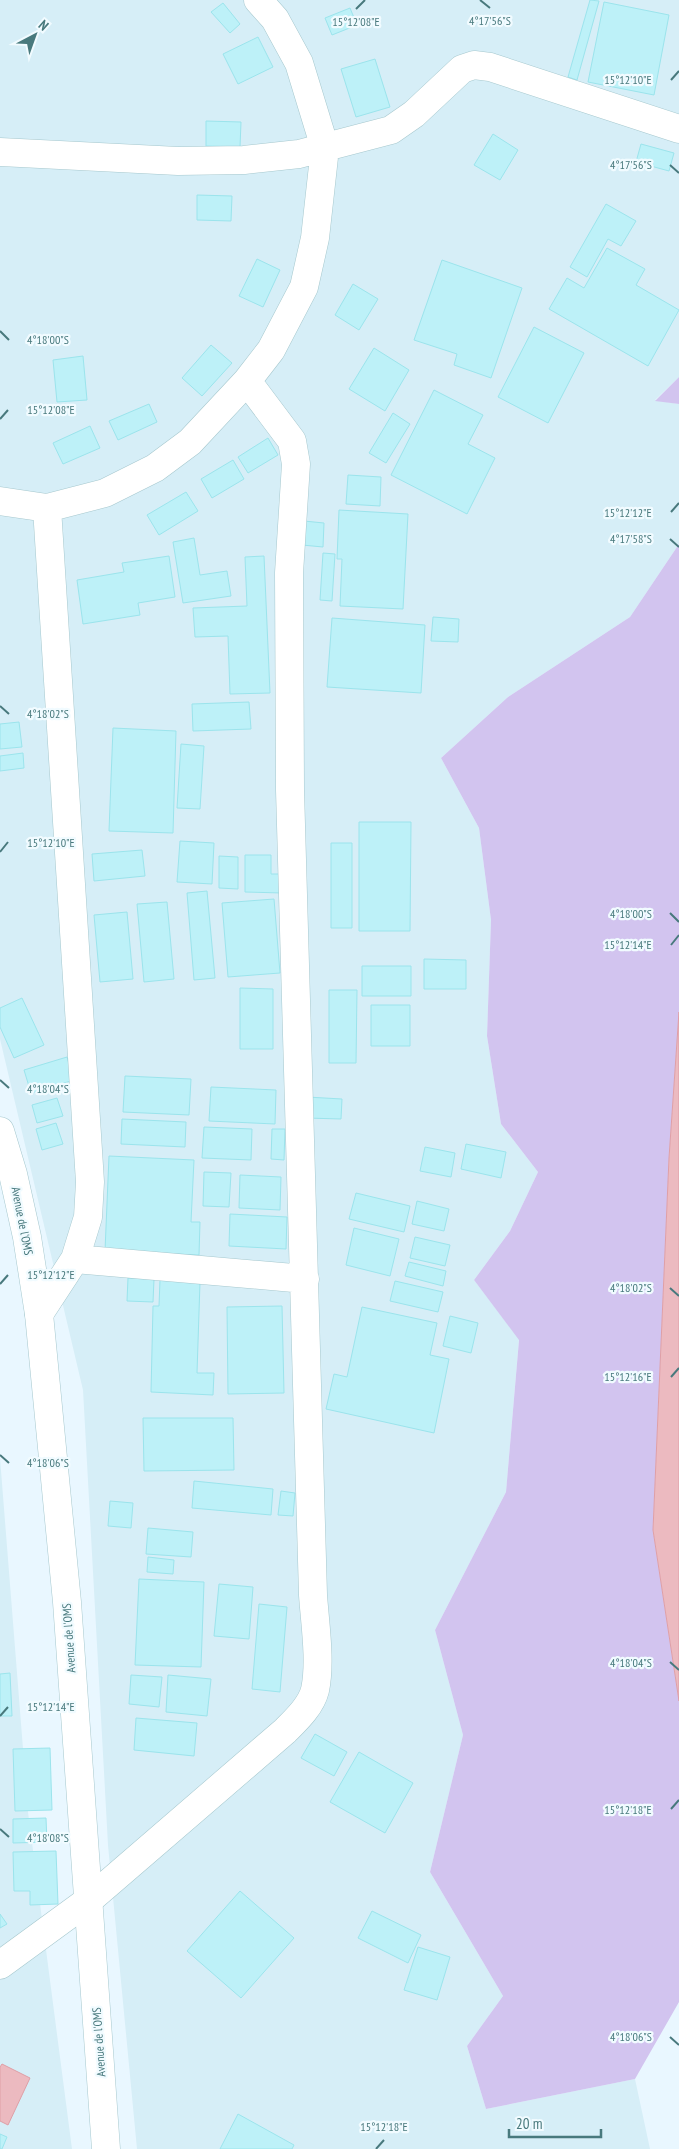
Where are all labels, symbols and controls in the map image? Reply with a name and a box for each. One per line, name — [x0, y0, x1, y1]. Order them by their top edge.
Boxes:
north arrow — [10, 10, 60, 60]
text: 4°17'56"S — [469, 13, 511, 28]
text: 15°12'08"E — [332, 14, 380, 29]
text: N — [35, 16, 52, 34]
text: 15°12'10"E — [604, 72, 652, 87]
text: 4°17'56"S — [610, 157, 652, 172]
text: 4°18'00"S — [27, 332, 69, 347]
text: 15°12'08"E — [27, 402, 75, 417]
text: 15°12'12"E — [604, 505, 652, 520]
text: 4°17'58"S — [610, 531, 652, 546]
text: 4°18'02"S — [27, 706, 69, 721]
text: 15°12'10"E — [27, 835, 75, 850]
text: 4°18'00"S — [610, 906, 652, 921]
text: 15°12'14"E — [604, 937, 652, 952]
text: 4°18'04"S — [27, 1081, 69, 1096]
street label: Avenue de l'OMS — [8, 1185, 36, 1256]
text: 15°12'12"E — [27, 1267, 75, 1282]
text: 4°18'02"S — [610, 1280, 652, 1295]
text: 15°12'16"E — [604, 1369, 652, 1384]
text: 4°18'06"S — [27, 1455, 69, 1470]
street label: Avenue de l'OMS — [59, 1603, 78, 1673]
text: 4°18'04"S — [610, 1655, 652, 1670]
text: 15°12'14"E — [27, 1699, 75, 1714]
text: 15°12'18"E — [604, 1802, 652, 1817]
text: 4°18'08"S — [27, 1830, 69, 1845]
street label: Avenue de l'OMS — [89, 2007, 108, 2077]
text: 4°18'06"S — [610, 2029, 652, 2044]
scale bar — [509, 2106, 602, 2138]
text: 20 m — [516, 2114, 542, 2133]
text: 15°12'18"E — [360, 2119, 408, 2134]

